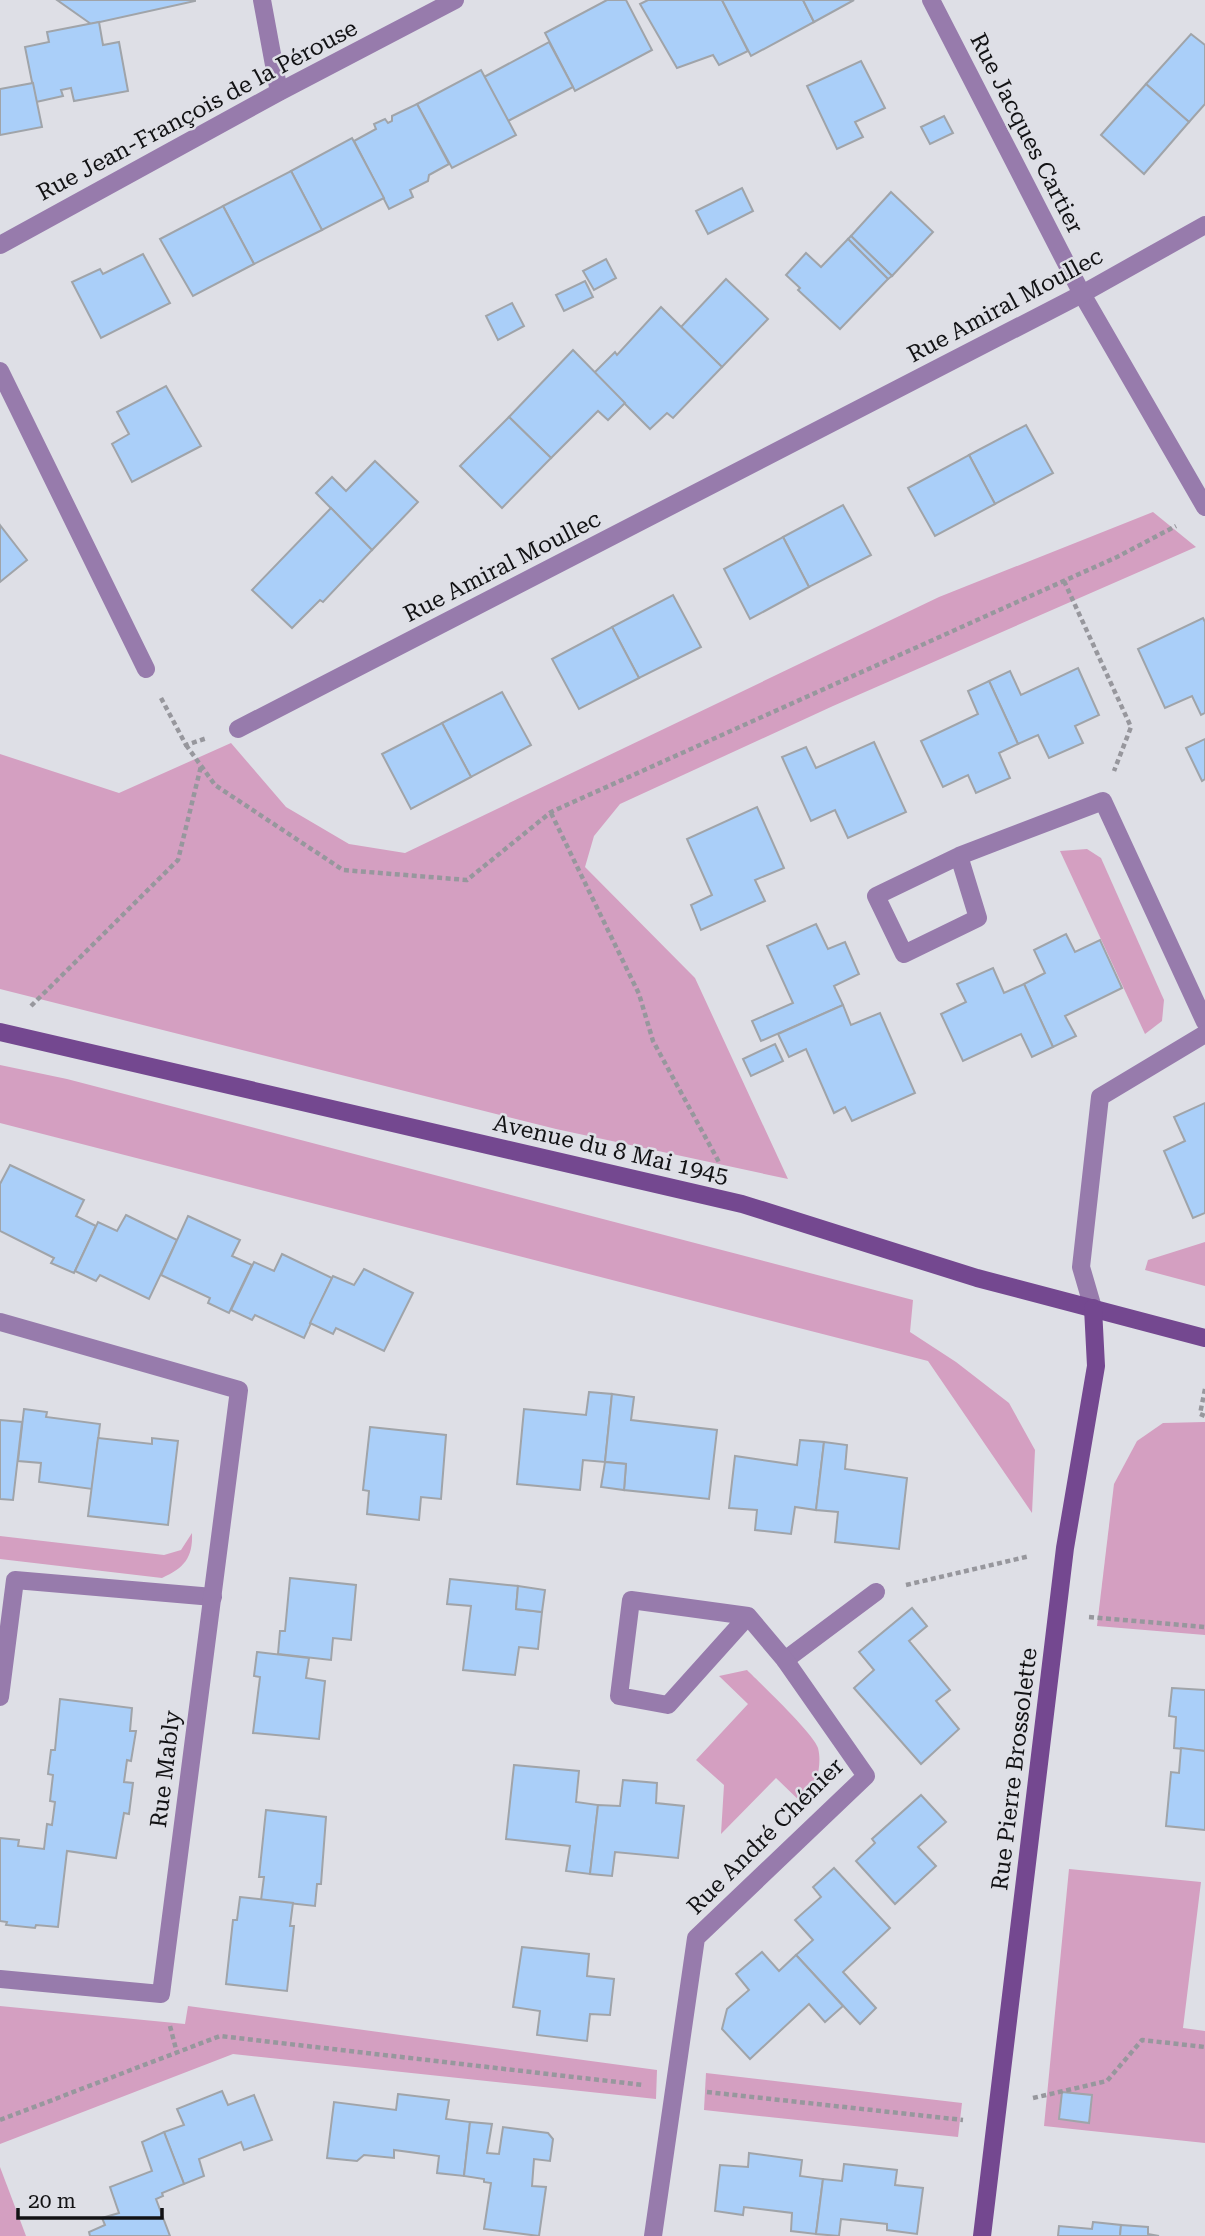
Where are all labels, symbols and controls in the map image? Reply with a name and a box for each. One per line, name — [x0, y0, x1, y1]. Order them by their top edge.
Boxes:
street label: Rue Jean-François de la Pérouse — [32, 14, 362, 207]
street label: Rue Jacques Cartier — [964, 29, 1089, 238]
street label: Rue Amiral Moullec — [903, 242, 1108, 368]
street label: Rue Amiral Moullec — [399, 505, 605, 628]
street label: Avenue du 8 Mai 1945 — [491, 1109, 731, 1190]
street label: Rue Pierre Brossolette — [986, 1646, 1043, 1892]
street label: Rue Mably — [145, 1708, 186, 1829]
street label: Rue André Chénier — [682, 1753, 849, 1920]
scale bar — [18, 2176, 161, 2220]
text: 20 m — [28, 2189, 76, 2213]

